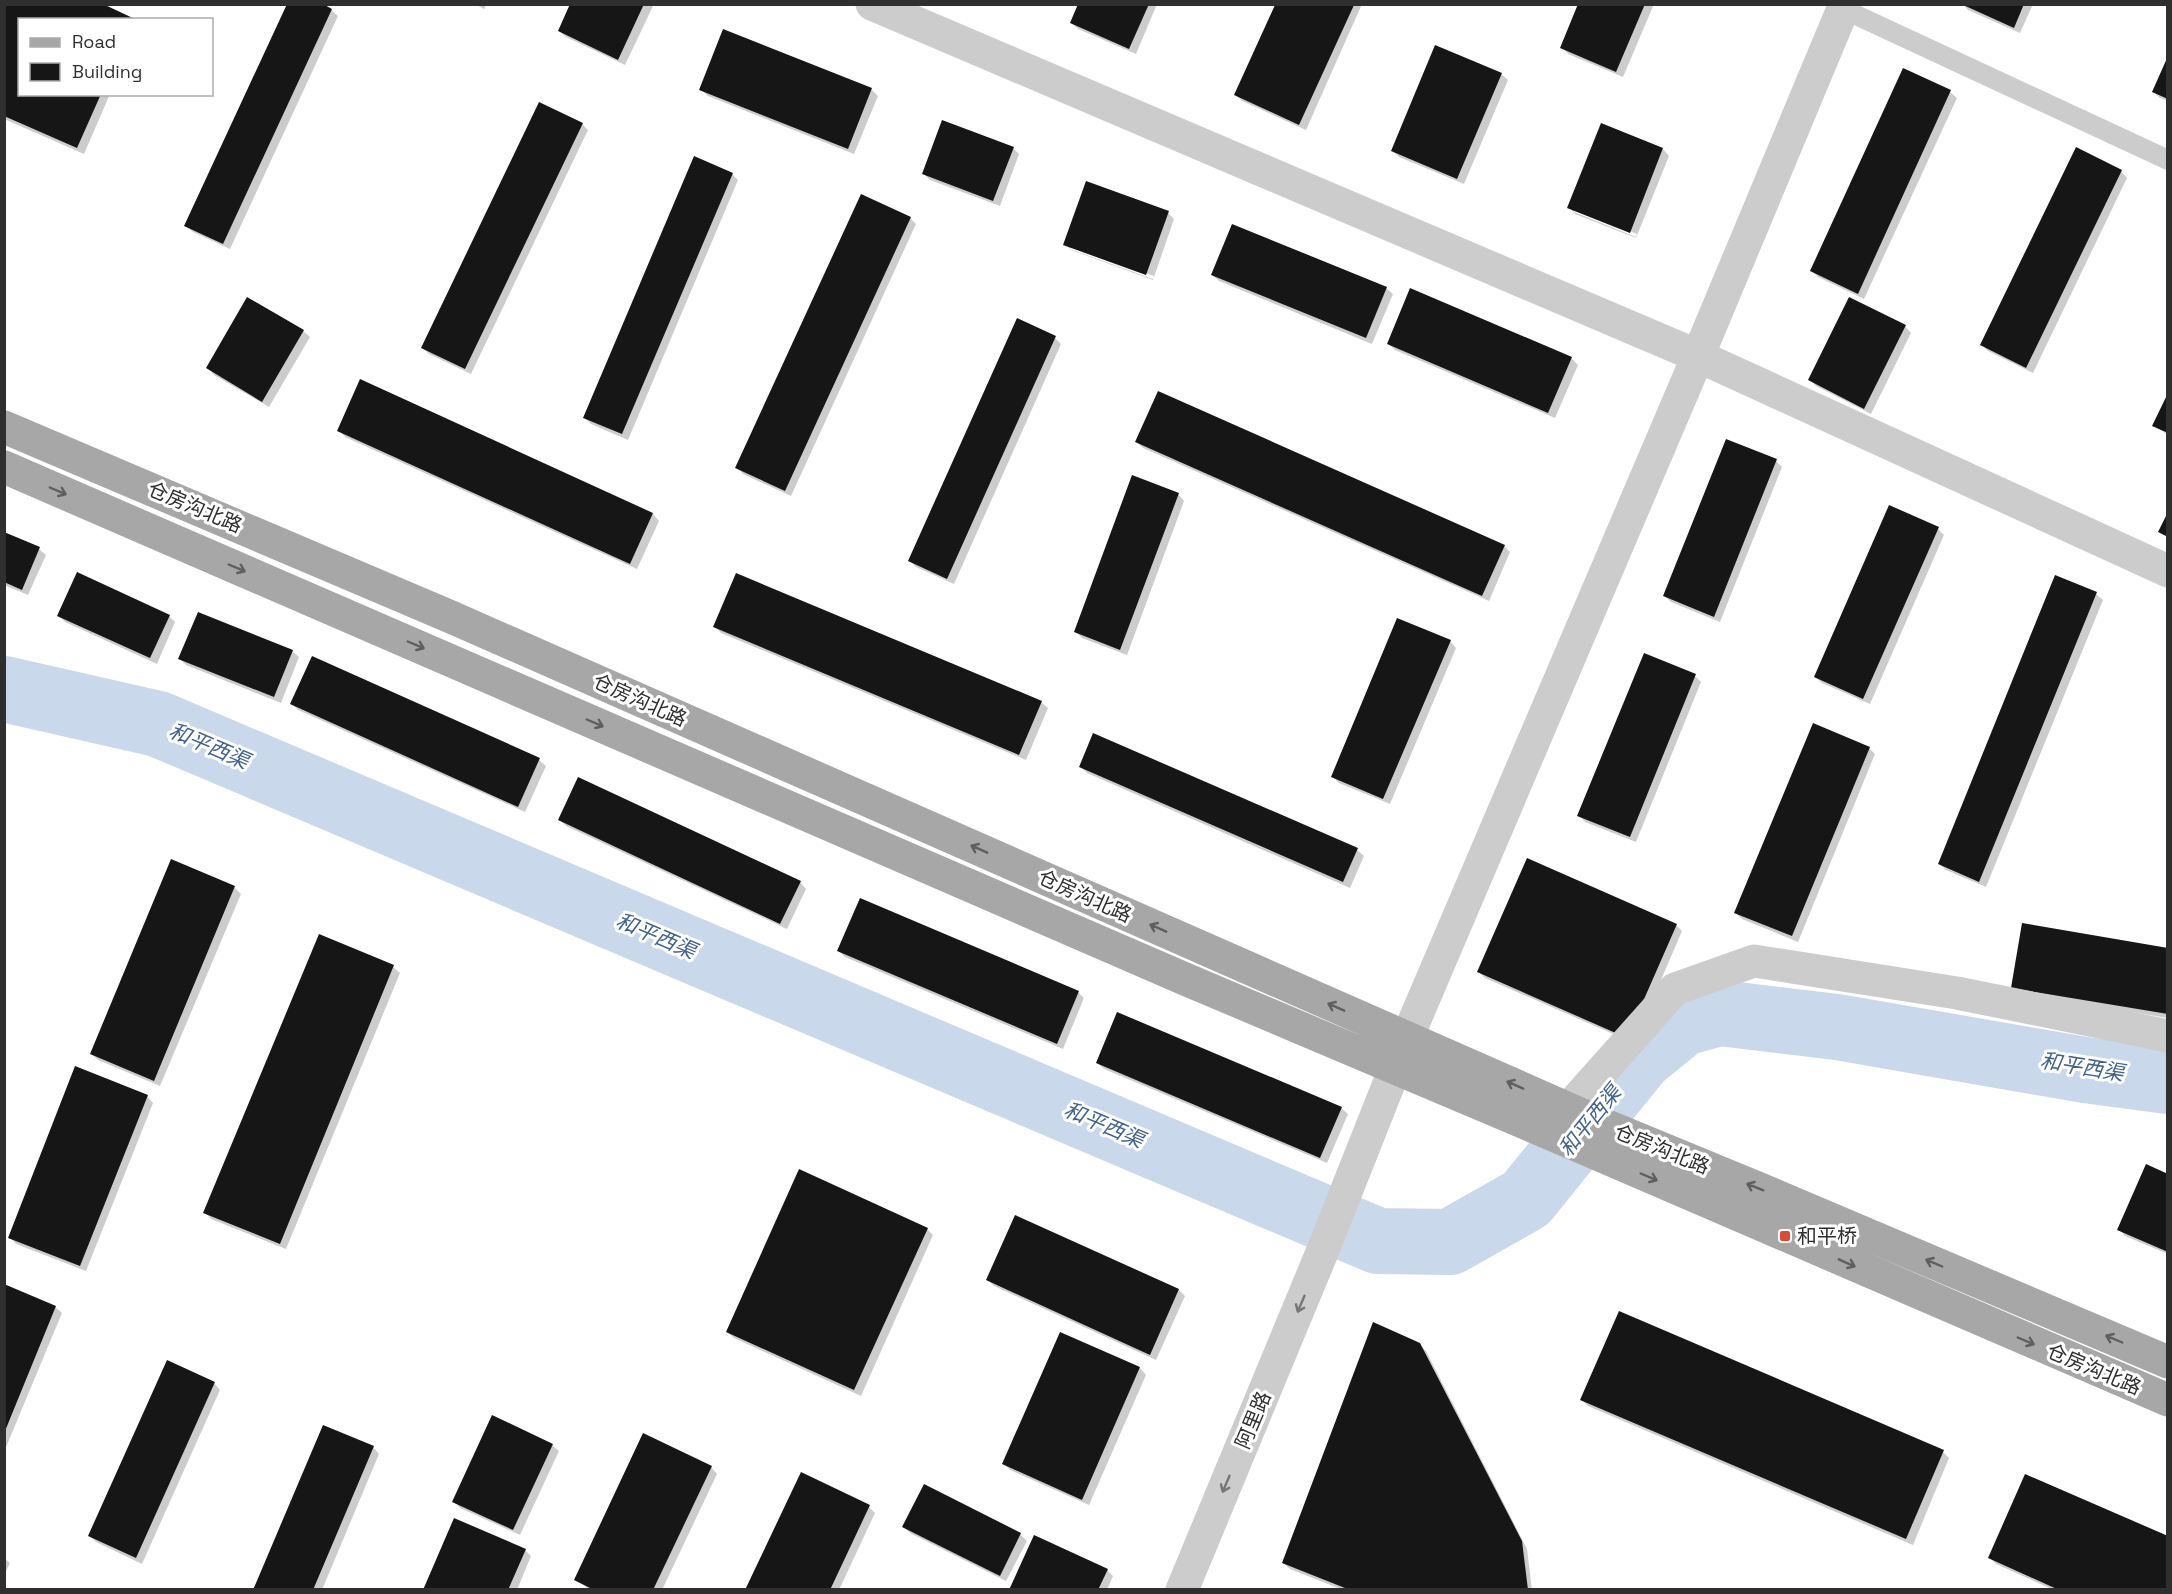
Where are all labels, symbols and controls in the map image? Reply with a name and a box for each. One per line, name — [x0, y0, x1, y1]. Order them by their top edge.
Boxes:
legend — [18, 18, 213, 96]
text: Road — [72, 30, 116, 53]
text: Building — [72, 60, 142, 83]
street label: 仓房沟北路 — [144, 475, 246, 539]
one-way arrow — [49, 486, 67, 497]
one-way arrow — [228, 563, 246, 574]
one-way arrow — [407, 640, 425, 651]
street label: 仓房沟北路 — [589, 668, 691, 732]
water label: 和平西渠 — [165, 717, 256, 776]
one-way arrow — [586, 717, 604, 729]
one-way arrow — [971, 843, 989, 855]
street label: 仓房沟北路 — [1034, 864, 1136, 928]
water label: 和平西渠 — [612, 907, 703, 966]
one-way arrow — [1149, 922, 1167, 934]
one-way arrow — [1327, 1001, 1346, 1012]
water label: 和平西渠 — [2038, 1047, 2129, 1087]
water label: 和平西渠 — [1553, 1077, 1628, 1162]
one-way arrow — [1506, 1079, 1524, 1091]
water label: 和平西渠 — [1060, 1096, 1151, 1155]
street label: 仓房沟北路 — [1611, 1118, 1713, 1180]
one-way arrow — [1639, 1172, 1658, 1183]
one-way arrow — [1746, 1181, 1764, 1192]
place label: 和平桥 — [1797, 1223, 1857, 1249]
marker: 和平桥 — [1778, 1229, 1792, 1243]
one-way arrow — [1926, 1257, 1944, 1268]
one-way arrow — [1837, 1258, 1856, 1269]
one-way arrow — [1295, 1294, 1306, 1312]
one-way arrow — [2105, 1333, 2123, 1344]
one-way arrow — [2017, 1336, 2035, 1347]
street label: 仓房沟北路 — [2043, 1337, 2145, 1401]
street label: 阿里路 — [1229, 1387, 1277, 1453]
one-way arrow — [1220, 1474, 1231, 1493]

